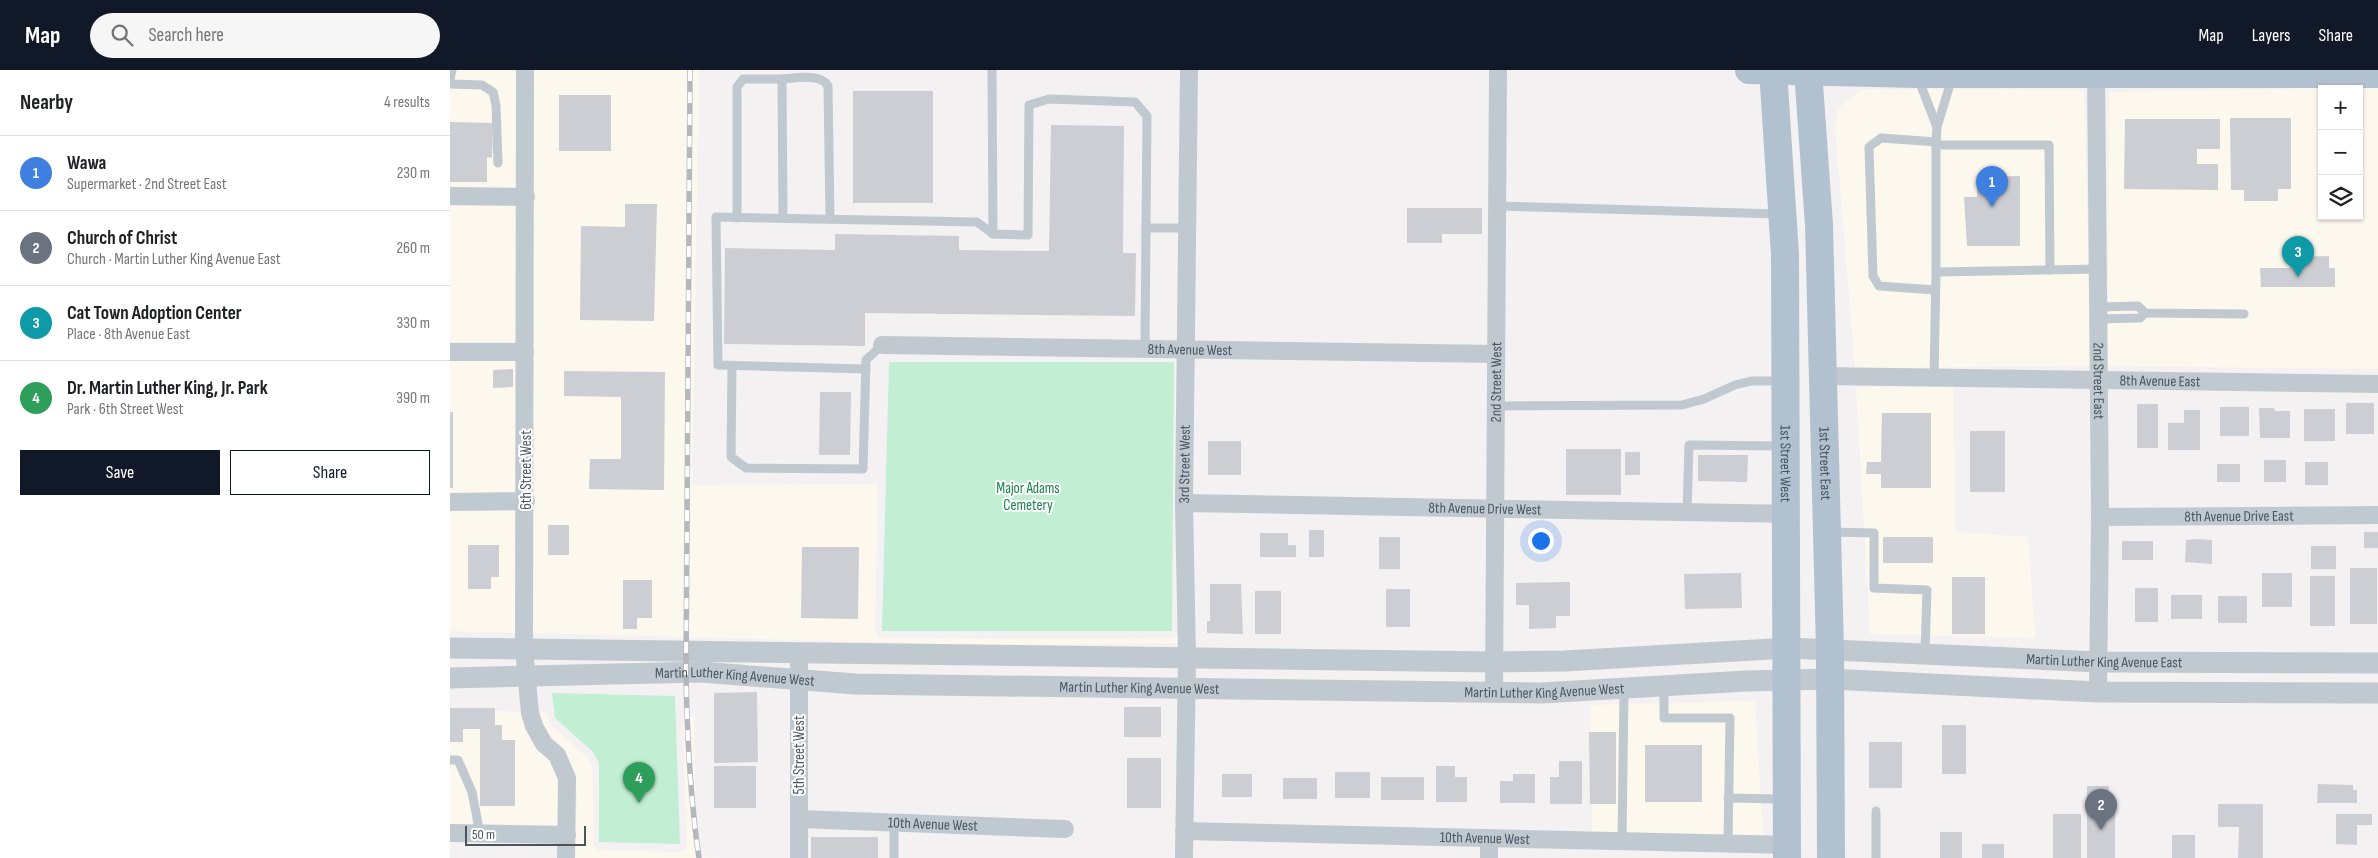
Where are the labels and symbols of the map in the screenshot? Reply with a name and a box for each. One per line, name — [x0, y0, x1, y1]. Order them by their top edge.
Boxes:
pin: 1 — [1976, 166, 2008, 207]
pin: 3 — [2282, 236, 2314, 277]
street label: 8th Avenue West — [1148, 340, 1233, 360]
street label: 2nd Street West — [1487, 341, 1506, 422]
street label: 2nd Street East — [2088, 342, 2108, 420]
street label: 8th Avenue East — [2119, 371, 2201, 391]
street label: 3rd Street West — [1175, 424, 1195, 503]
street label: 1st Street West — [1776, 425, 1795, 503]
street label: 1st Street East — [1814, 427, 1835, 501]
street label: 6th Street West — [517, 430, 536, 510]
park label: Major Adams Cemetery — [996, 479, 1060, 515]
street label: 8th Avenue Drive West — [1428, 498, 1542, 520]
street label: 8th Avenue Drive East — [2184, 507, 2294, 526]
your location — [1528, 528, 1554, 554]
street label: Martin Luther King Avenue East — [2026, 650, 2183, 672]
street label: Martin Luther King Avenue West — [655, 663, 816, 691]
street label: Martin Luther King Avenue West — [1059, 678, 1220, 699]
street label: Martin Luther King Avenue West — [1464, 679, 1625, 703]
street label: 5th Street West — [790, 715, 809, 794]
pin: 4 — [623, 762, 655, 803]
pin: 2 — [2085, 789, 2117, 830]
street label: 10th Avenue West — [888, 813, 979, 836]
scale bar — [465, 823, 586, 846]
street label: 10th Avenue West — [1440, 828, 1531, 849]

